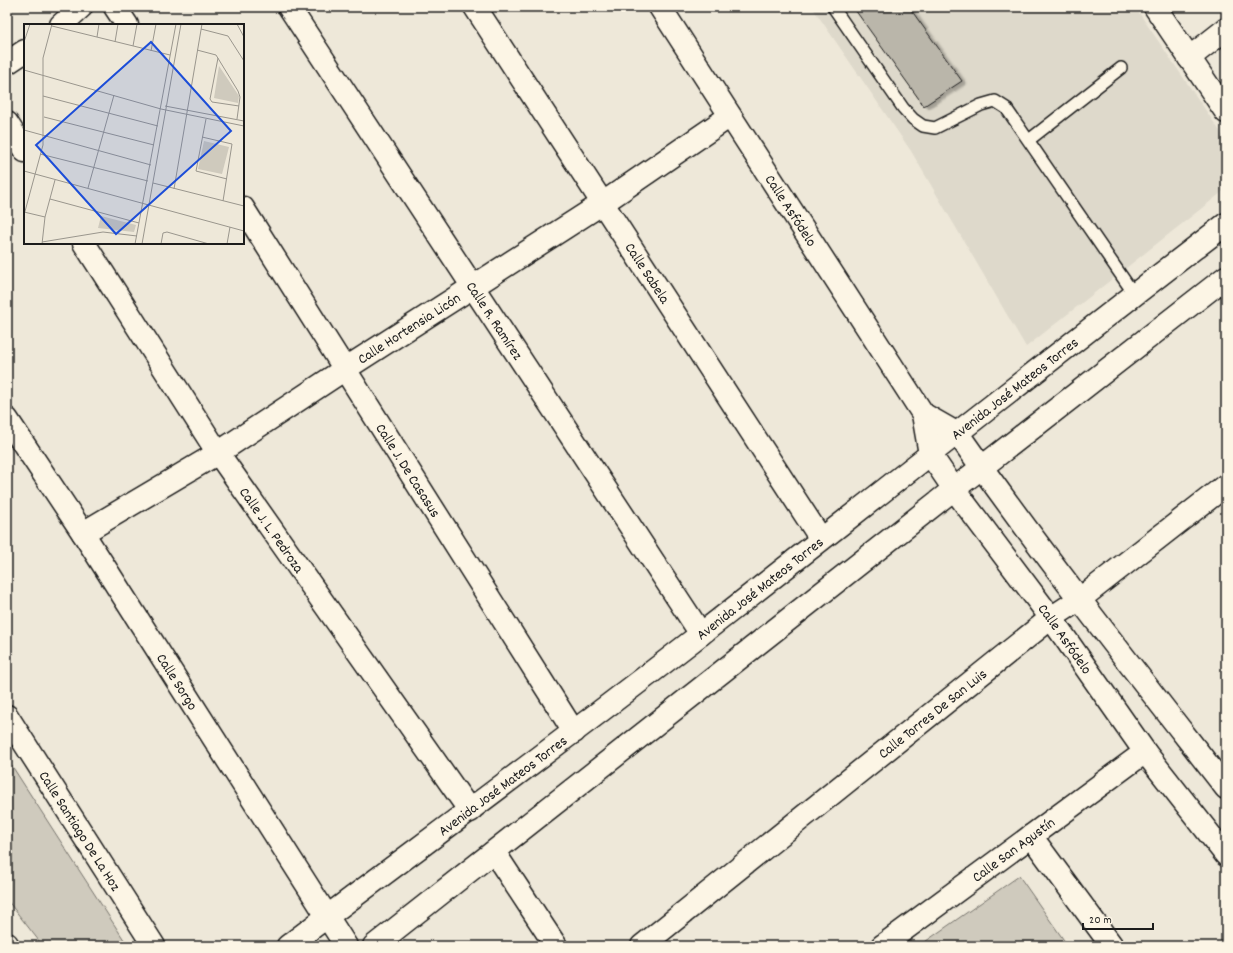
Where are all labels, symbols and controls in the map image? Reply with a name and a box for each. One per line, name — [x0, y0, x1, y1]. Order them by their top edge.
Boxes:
inset map — [24, 24, 244, 244]
street label: Calle Asfódelo — [758, 171, 821, 252]
street label: Calle Sabela — [618, 239, 675, 310]
street label: Calle R. Ramírez — [459, 278, 527, 365]
street label: Calle Hortensia Licón — [354, 288, 466, 371]
street label: Avenida José Mateos Torres — [947, 333, 1084, 447]
street label: Calle J. De Casasus — [369, 420, 445, 523]
street label: Calle J. L. Pedroza — [232, 483, 309, 579]
street label: Avenida José Mateos Torres — [692, 533, 829, 647]
street label: Calle Asfódelo — [1031, 600, 1097, 680]
street label: Calle Sorgo — [149, 650, 202, 716]
street label: Calle Torres De San Luis — [874, 664, 993, 765]
street label: Avenida José Mateos Torres — [434, 731, 573, 843]
street label: Calle Santiago De La Hoz — [32, 767, 125, 896]
street label: Calle San Agustín — [968, 813, 1061, 889]
scale bar — [1083, 905, 1153, 931]
text: 20 m — [1089, 912, 1112, 929]

